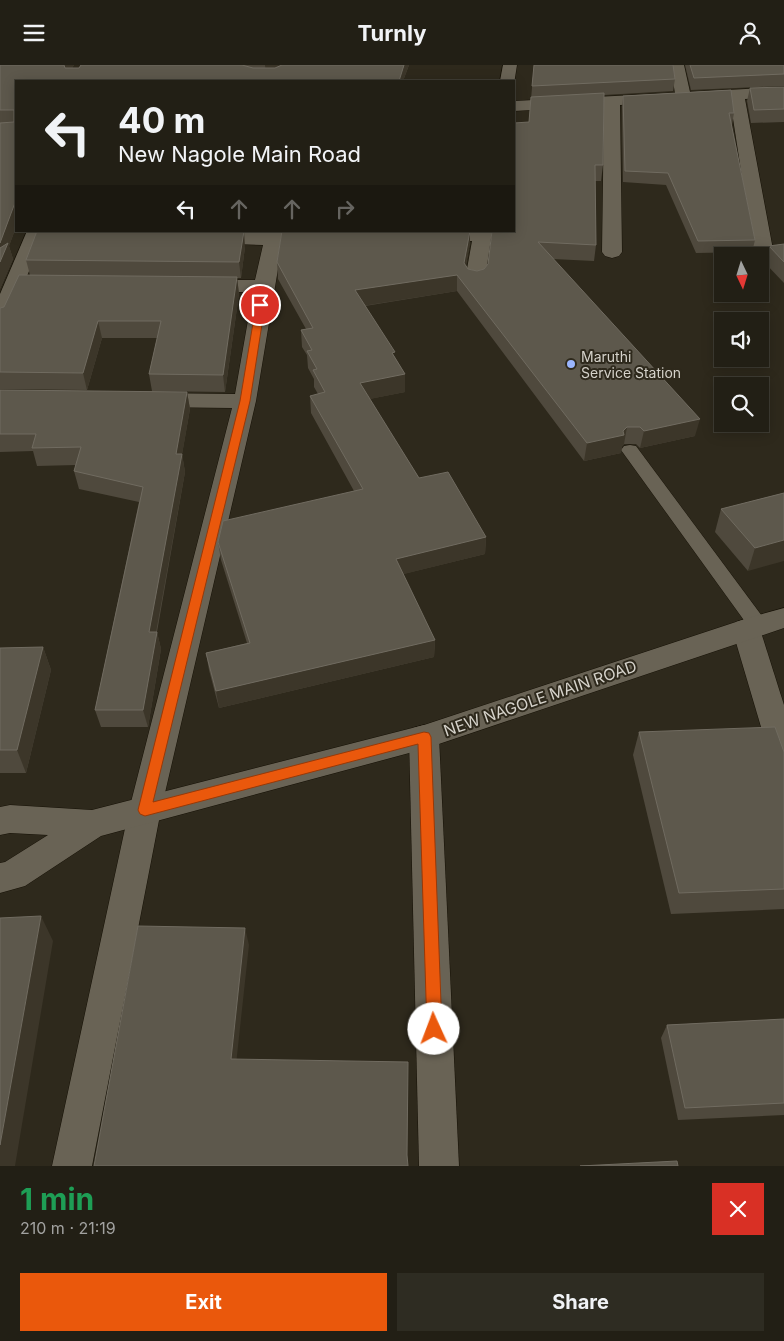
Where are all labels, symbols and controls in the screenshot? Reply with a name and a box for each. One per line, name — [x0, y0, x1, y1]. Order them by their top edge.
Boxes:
icon: menu — [20, 19, 48, 47]
icon: person — [736, 19, 764, 47]
text: Turnly — [357, 20, 427, 46]
text: 40 m — [118, 99, 206, 141]
icon: left — [35, 100, 100, 165]
text: New Nagole Main Road — [118, 141, 361, 167]
icon: left — [172, 195, 200, 223]
icon: ahead — [225, 195, 253, 223]
icon: ahead — [278, 195, 306, 223]
icon: right — [331, 195, 359, 223]
north arrow — [714, 247, 769, 303]
map controls — [714, 247, 769, 432]
pin — [239, 284, 281, 326]
icon: arrive — [246, 291, 274, 319]
button: sound — [714, 312, 769, 367]
place label: Maruthi Service Station — [581, 348, 681, 381]
marker: Maruthi Service Station — [565, 358, 577, 370]
button: search — [714, 377, 769, 432]
street label: NEW NAGOLE MAIN ROAD — [441, 656, 639, 740]
position arrow — [407, 1002, 459, 1054]
text: 1 min — [20, 1181, 94, 1217]
button: close — [712, 1183, 764, 1235]
text: 210 m · 21:19 — [20, 1218, 116, 1238]
button: Exit — [20, 1273, 387, 1331]
button: Share — [397, 1273, 764, 1331]

